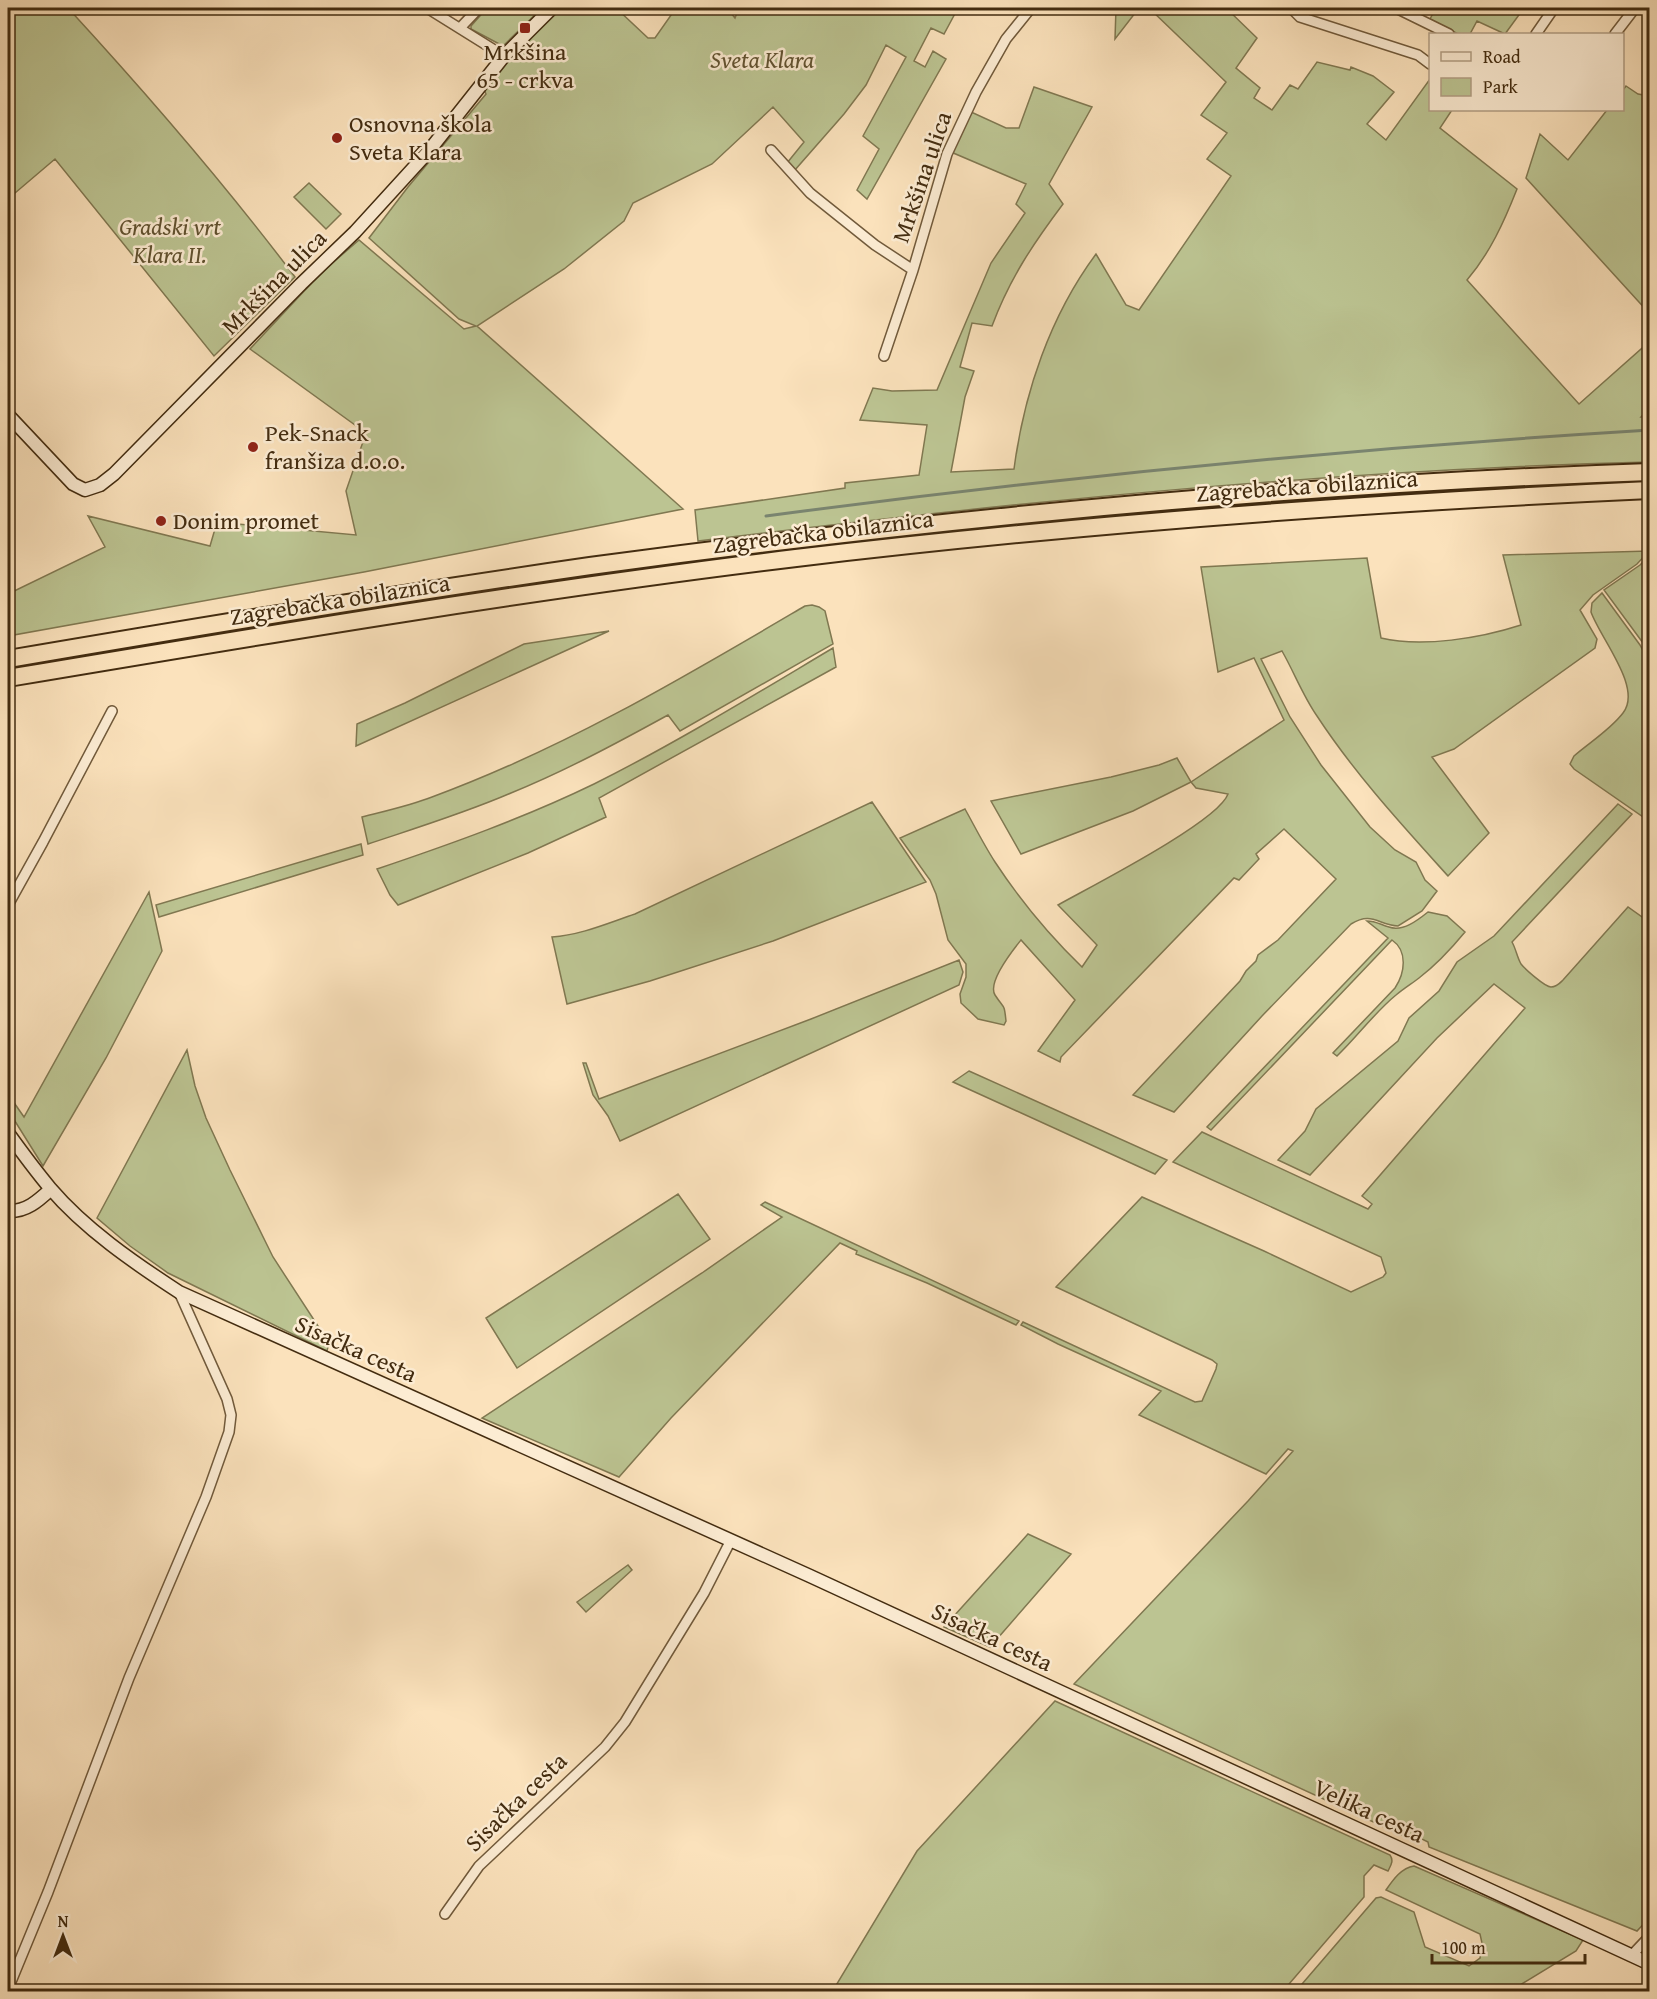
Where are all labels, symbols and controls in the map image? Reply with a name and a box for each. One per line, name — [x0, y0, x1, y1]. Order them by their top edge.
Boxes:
marker: Mrkšina 65 - crkva — [518, 21, 532, 35]
legend — [1429, 33, 1624, 111]
place label: Mrkšina 65 - crkva — [476, 34, 574, 97]
park label: Sveta Klara — [710, 42, 814, 77]
text: Road — [1483, 43, 1521, 70]
text: Park — [1483, 73, 1519, 100]
place label: Osnovna škola Sveta Klara — [349, 106, 493, 169]
street label: Mrkšina ulica — [883, 106, 961, 247]
marker: Osnovna škola Sveta Klara — [330, 131, 344, 145]
park label: Gradski vrt Klara II. — [119, 209, 221, 272]
street label: Mrkšina ulica — [213, 221, 335, 342]
place label: Pek-Snack franšiza d.o.o. — [265, 415, 405, 478]
marker: Pek-Snack franšiza d.o.o. — [246, 440, 260, 454]
street label: Zagrebačka obilaznica — [1195, 460, 1420, 511]
street label: Zagrebačka obilaznica — [711, 501, 936, 562]
place label: Donim promet — [173, 503, 320, 538]
marker: Donim promet — [154, 514, 168, 528]
street label: Zagrebačka obilaznica — [227, 565, 453, 634]
street label: Sisačka cesta — [290, 1306, 423, 1391]
street label: Sisačka cesta — [926, 1593, 1059, 1680]
street label: Sisačka cesta — [457, 1743, 575, 1859]
street label: Velika cesta — [1308, 1770, 1431, 1852]
north arrow — [33, 1906, 93, 1966]
text: N — [58, 1909, 69, 1933]
scale bar — [1432, 1927, 1585, 1965]
text: 100 m — [1441, 1934, 1486, 1961]

